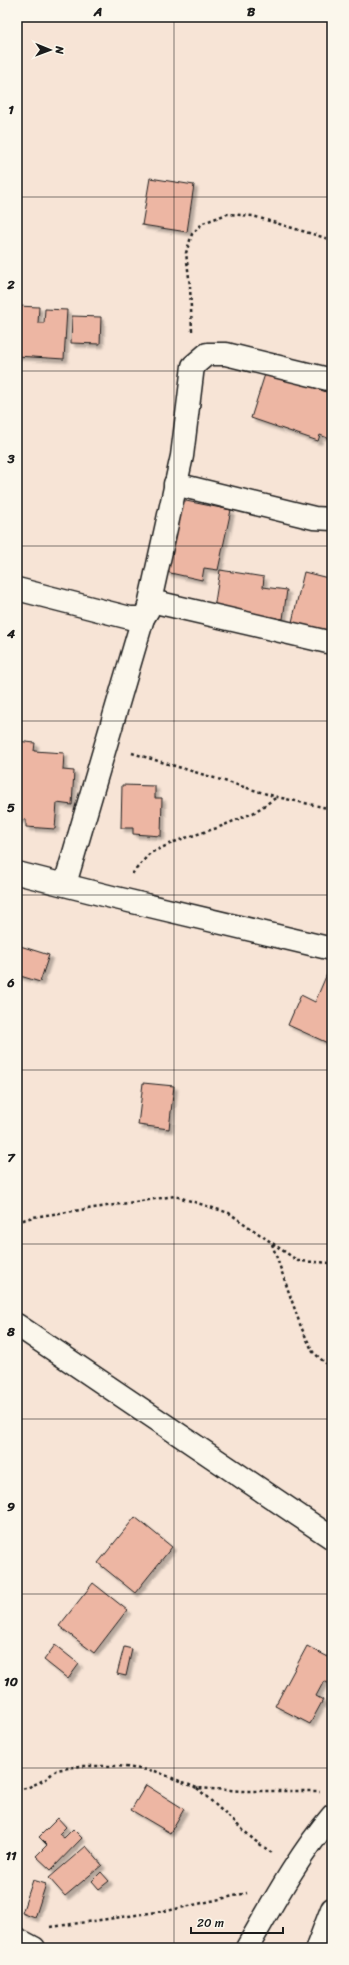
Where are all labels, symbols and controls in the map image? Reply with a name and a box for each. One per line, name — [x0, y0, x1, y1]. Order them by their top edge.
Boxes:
text: A — [93, 0, 102, 23]
text: B — [247, 0, 256, 23]
north arrow — [30, 30, 70, 70]
text: N — [50, 45, 69, 55]
text: 1 — [8, 98, 14, 121]
text: 2 — [6, 273, 15, 296]
text: 3 — [6, 447, 15, 470]
text: 4 — [6, 622, 16, 645]
text: 5 — [7, 796, 15, 819]
text: 6 — [6, 971, 15, 994]
text: 7 — [7, 1146, 16, 1169]
text: 8 — [6, 1320, 15, 1343]
text: 9 — [7, 1495, 15, 1518]
text: 10 — [4, 1670, 18, 1693]
text: 11 — [5, 1844, 17, 1867]
scale bar — [191, 1909, 283, 1935]
text: 20 m — [197, 1912, 224, 1934]

